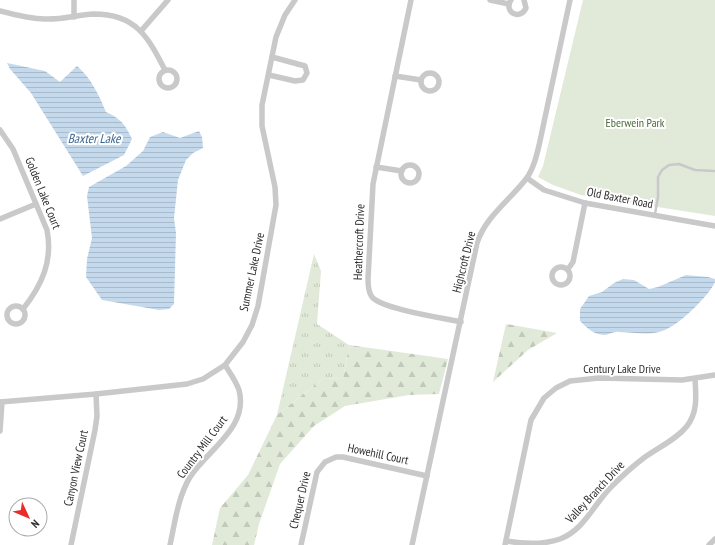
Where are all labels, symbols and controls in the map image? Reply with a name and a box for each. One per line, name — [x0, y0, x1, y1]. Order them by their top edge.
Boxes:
park label: Eberwein Park — [606, 115, 665, 130]
water label: Baxter Lake — [68, 130, 122, 147]
street label: Golden Lake Court — [22, 155, 65, 231]
street label: Old Baxter Road — [586, 184, 654, 211]
street label: Heathercroft Drive — [350, 204, 367, 280]
street label: Highcroft Drive — [449, 230, 478, 294]
street label: Summer Lake Drive — [236, 231, 267, 313]
street label: Century Lake Drive — [583, 361, 661, 376]
street label: Country Mill Court — [173, 412, 231, 481]
street label: Canyon View Court — [60, 428, 91, 507]
street label: Howehill Court — [346, 440, 411, 467]
street label: Valley Branch Drive — [561, 457, 627, 527]
street label: Chequer Drive — [286, 470, 313, 530]
north arrow — [8, 497, 48, 537]
text: N — [28, 517, 42, 531]

